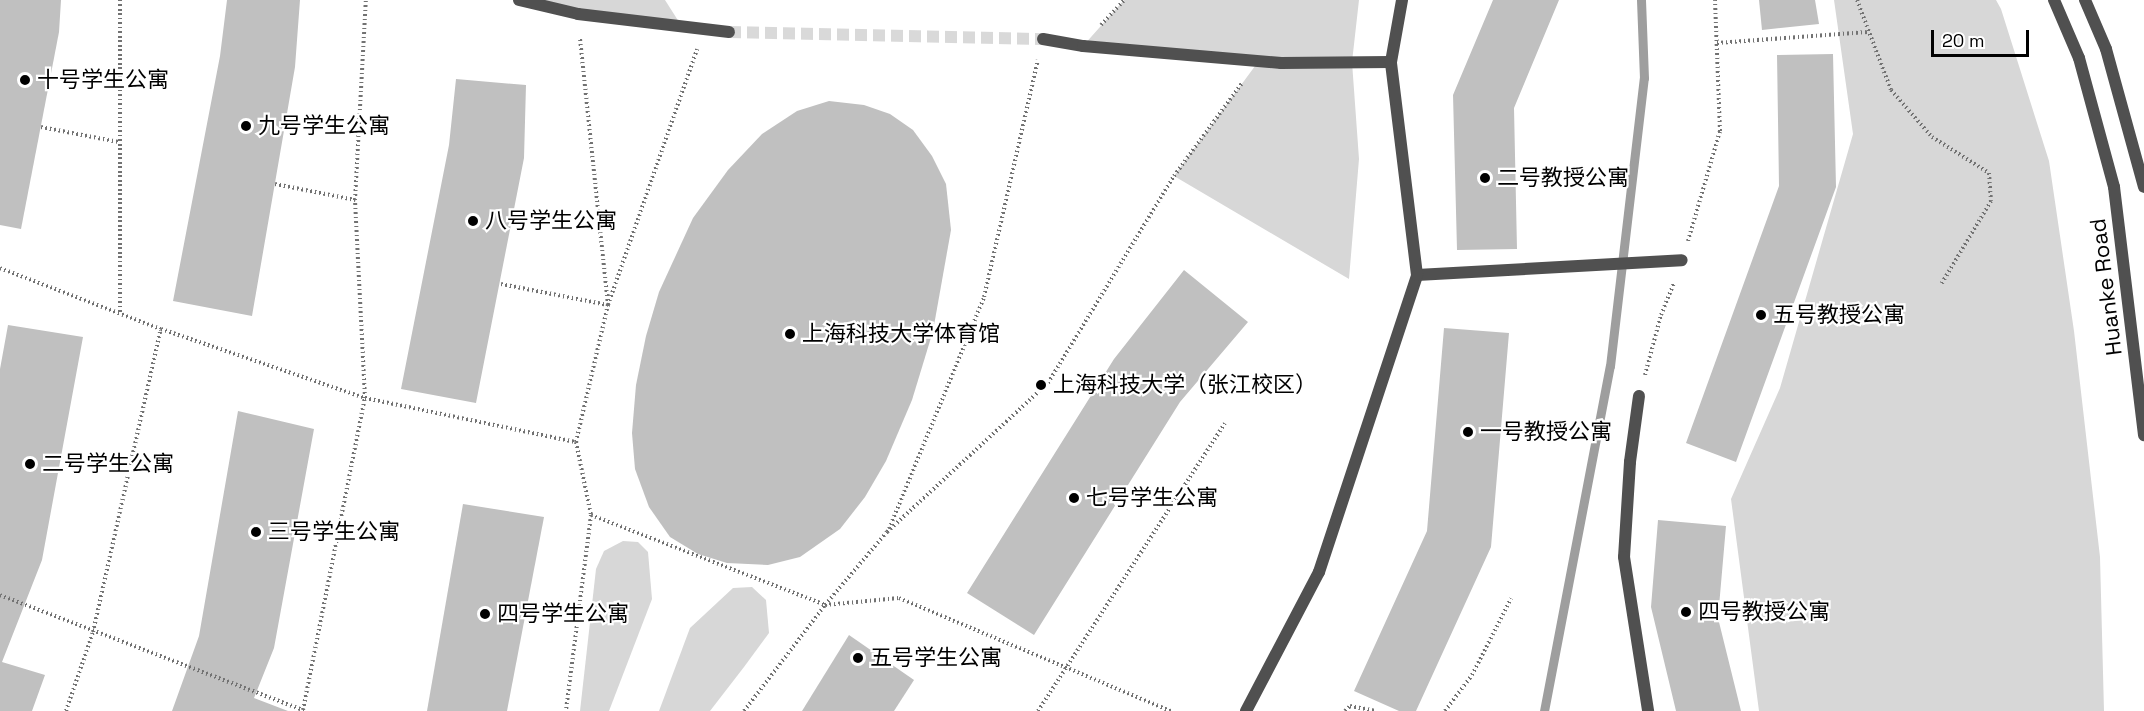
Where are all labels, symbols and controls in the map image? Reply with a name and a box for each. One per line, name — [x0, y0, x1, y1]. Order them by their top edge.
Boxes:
scale bar — [1934, 18, 2032, 56]
text: 20 m — [1942, 29, 1985, 52]
place label: 十号学生公寓 — [37, 67, 169, 93]
marker: 十号学生公寓 — [18, 73, 32, 87]
place label: 九号学生公寓 — [258, 113, 390, 139]
marker: 九号学生公寓 — [239, 119, 253, 133]
place label: 二号教授公寓 — [1497, 165, 1629, 191]
marker: 二号教授公寓 — [1478, 171, 1492, 185]
place label: 八号学生公寓 — [485, 208, 617, 234]
marker: 八号学生公寓 — [466, 214, 480, 228]
street label: Huanke Road — [2084, 217, 2128, 357]
place label: 五号教授公寓 — [1773, 302, 1905, 328]
marker: 五号教授公寓 — [1754, 308, 1768, 322]
place label: 上海科技大学体育馆 — [802, 321, 1000, 347]
marker: 上海科技大学体育馆 — [783, 327, 797, 341]
place label: 上海科技大学（张江校区） — [1053, 372, 1317, 398]
marker: 上海科技大学（张江校区） — [1034, 378, 1048, 392]
place label: 一号教授公寓 — [1480, 419, 1612, 445]
marker: 一号教授公寓 — [1461, 425, 1475, 439]
place label: 二号学生公寓 — [42, 451, 174, 477]
marker: 二号学生公寓 — [23, 457, 37, 471]
place label: 七号学生公寓 — [1086, 485, 1218, 511]
marker: 七号学生公寓 — [1067, 491, 1081, 505]
place label: 三号学生公寓 — [268, 519, 400, 545]
marker: 三号学生公寓 — [249, 525, 263, 539]
place label: 四号教授公寓 — [1698, 599, 1830, 625]
place label: 四号学生公寓 — [497, 601, 629, 627]
marker: 四号教授公寓 — [1679, 605, 1693, 619]
marker: 四号学生公寓 — [478, 607, 492, 621]
place label: 五号学生公寓 — [870, 645, 1002, 671]
marker: 五号学生公寓 — [851, 651, 865, 665]

